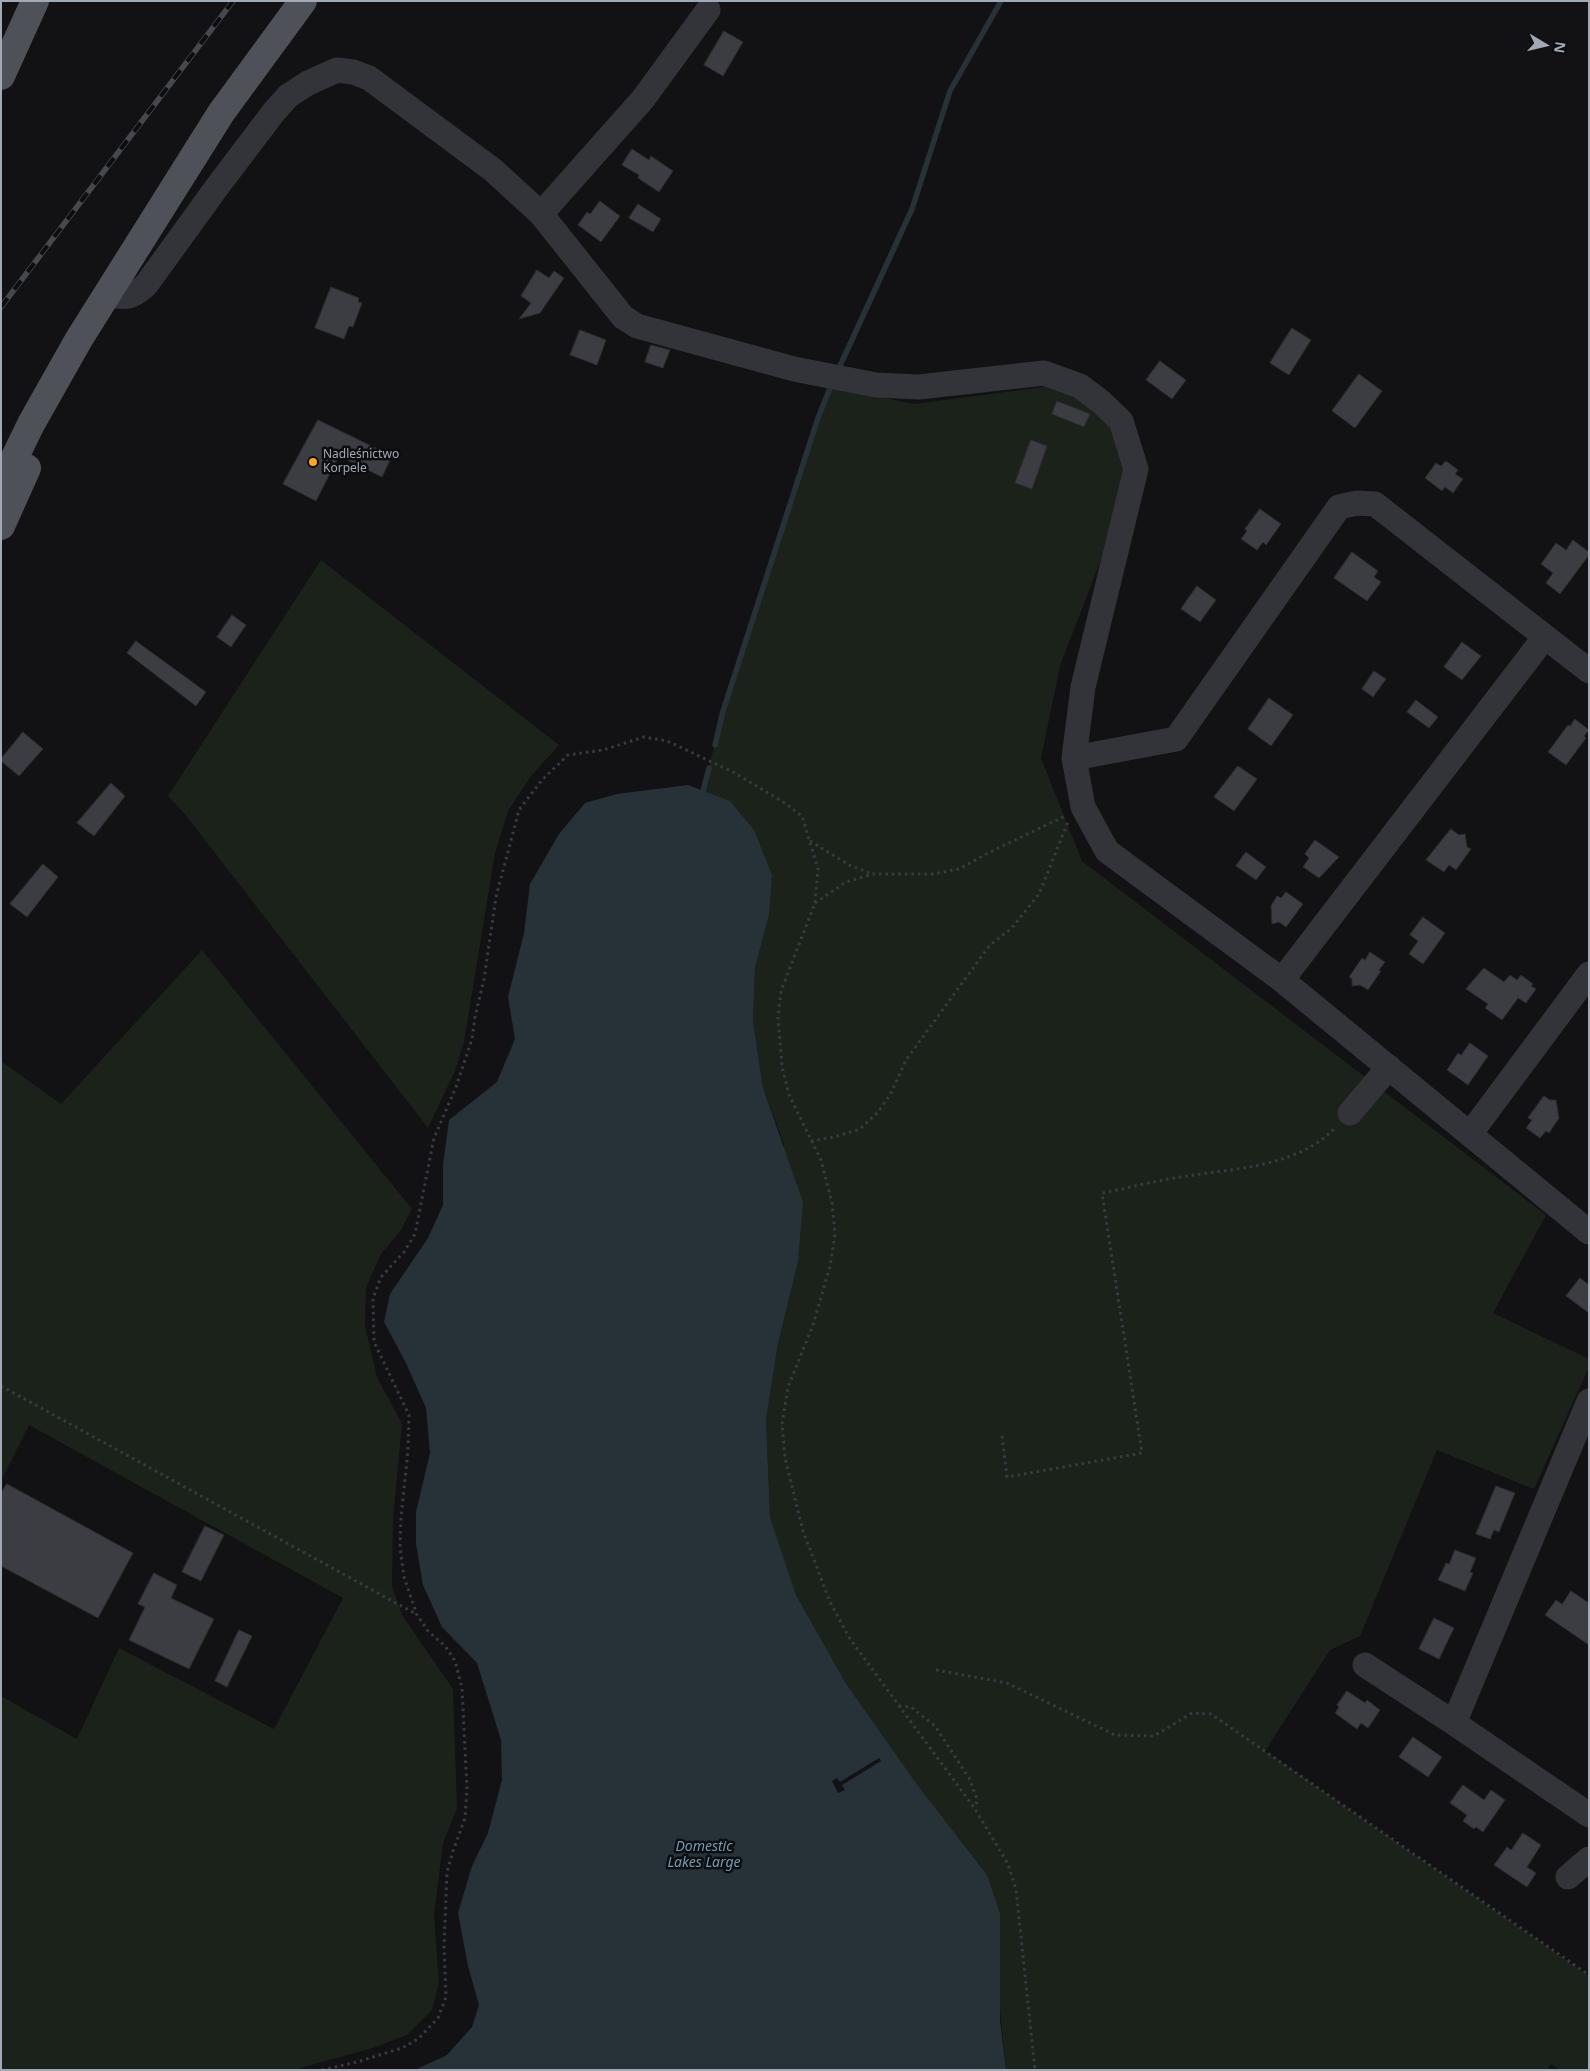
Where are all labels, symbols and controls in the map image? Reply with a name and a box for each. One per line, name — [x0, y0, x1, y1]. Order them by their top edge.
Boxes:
north arrow — [1520, 20, 1570, 70]
text: N — [1550, 40, 1571, 55]
place label: Nadleśnictwo Korpele — [323, 448, 399, 476]
marker: Nadleśnictwo Korpele — [307, 456, 319, 468]
water label: Domestic Lakes Large — [667, 1839, 741, 1871]

